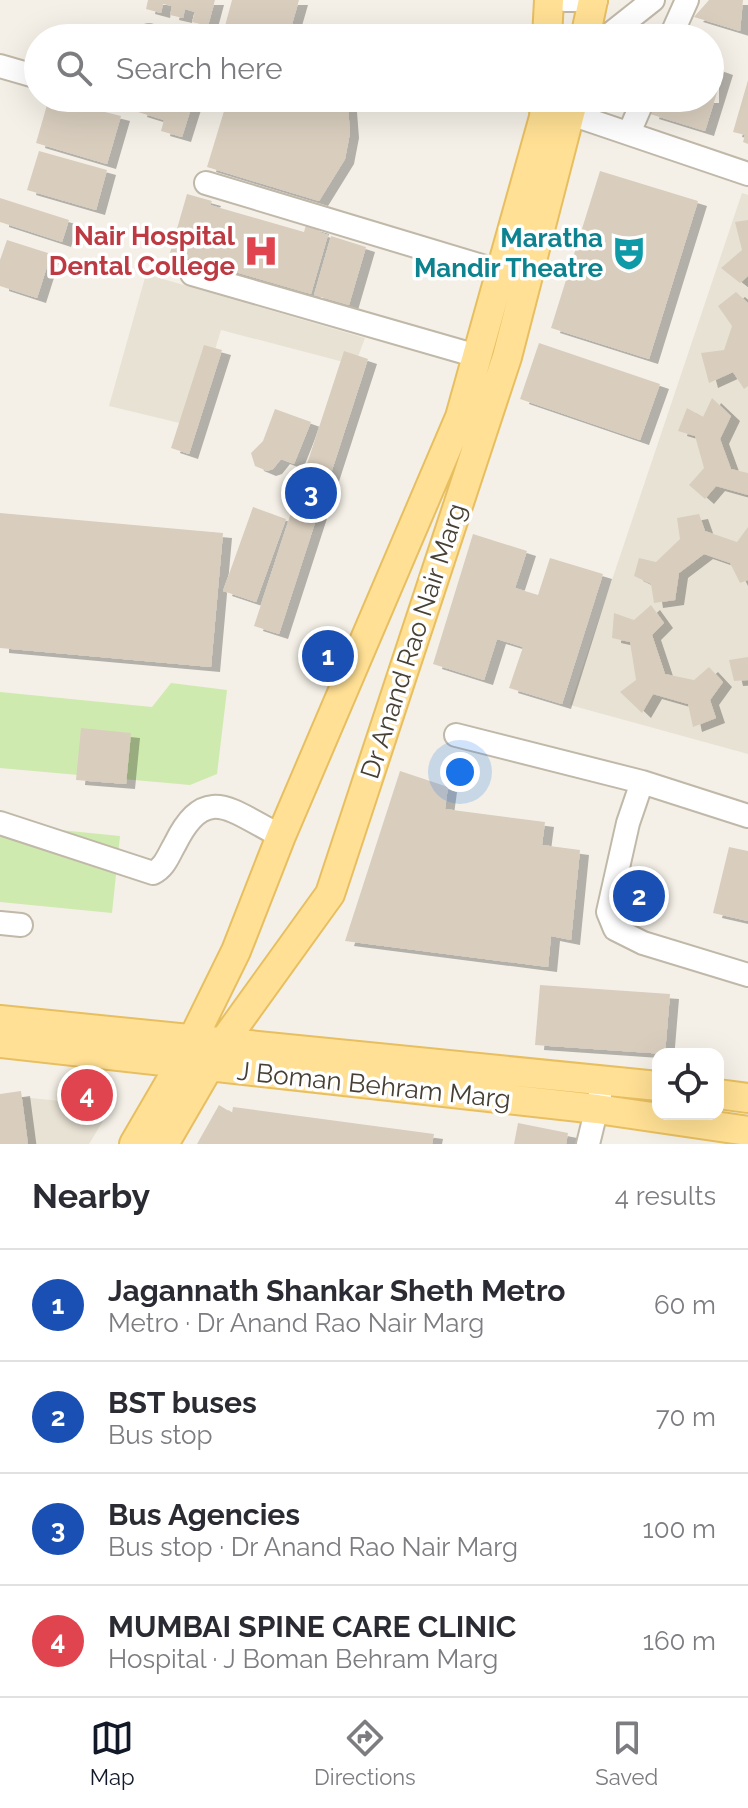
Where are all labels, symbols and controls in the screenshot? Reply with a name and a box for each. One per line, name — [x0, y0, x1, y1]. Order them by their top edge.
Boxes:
search box — [24, 24, 724, 112]
icon: search — [52, 46, 96, 90]
text: Search here — [116, 51, 283, 86]
place label: Nair Hospital Dental College — [49, 221, 236, 281]
place label: Maratha Mandir Theatre — [414, 223, 603, 283]
hospital icon: Nair Hospital Dental College — [242, 232, 280, 270]
theatre icon: Maratha Mandir Theatre — [610, 234, 648, 272]
pin: 3 — [285, 463, 337, 523]
street label: Dr Anand Rao Nair Marg — [354, 500, 472, 782]
pin: 1 — [302, 626, 354, 686]
your location — [440, 752, 480, 792]
pin: 2 — [613, 866, 665, 926]
map controls — [652, 1048, 724, 1120]
button: locate — [652, 1048, 724, 1120]
street label: J Boman Behram Marg — [236, 1056, 512, 1114]
pin: 4 — [61, 1065, 113, 1125]
text: Nearby — [32, 1176, 150, 1216]
text: 4 results — [615, 1181, 716, 1211]
text: Jagannath Shankar Sheth Metro — [108, 1273, 566, 1308]
text: 1 — [52, 1290, 64, 1320]
text: 60 m — [654, 1290, 716, 1320]
text: Metro · Dr Anand Rao Nair Marg — [108, 1308, 484, 1338]
text: BST buses — [108, 1385, 257, 1420]
text: 2 — [51, 1402, 65, 1432]
text: 70 m — [656, 1402, 716, 1432]
text: Bus stop — [108, 1420, 213, 1450]
text: Bus Agencies — [108, 1497, 300, 1532]
text: 3 — [51, 1514, 65, 1544]
text: 100 m — [643, 1514, 716, 1544]
text: Bus stop · Dr Anand Rao Nair Marg — [108, 1532, 518, 1562]
text: MUMBAI SPINE CARE CLINIC — [108, 1609, 516, 1644]
text: 4 — [51, 1626, 65, 1656]
text: 160 m — [643, 1626, 716, 1656]
text: Hospital · J Boman Behram Marg — [108, 1644, 498, 1674]
tab: Map — [90, 1716, 135, 1790]
tab: Directions — [314, 1716, 416, 1790]
tab: Saved — [595, 1716, 658, 1790]

